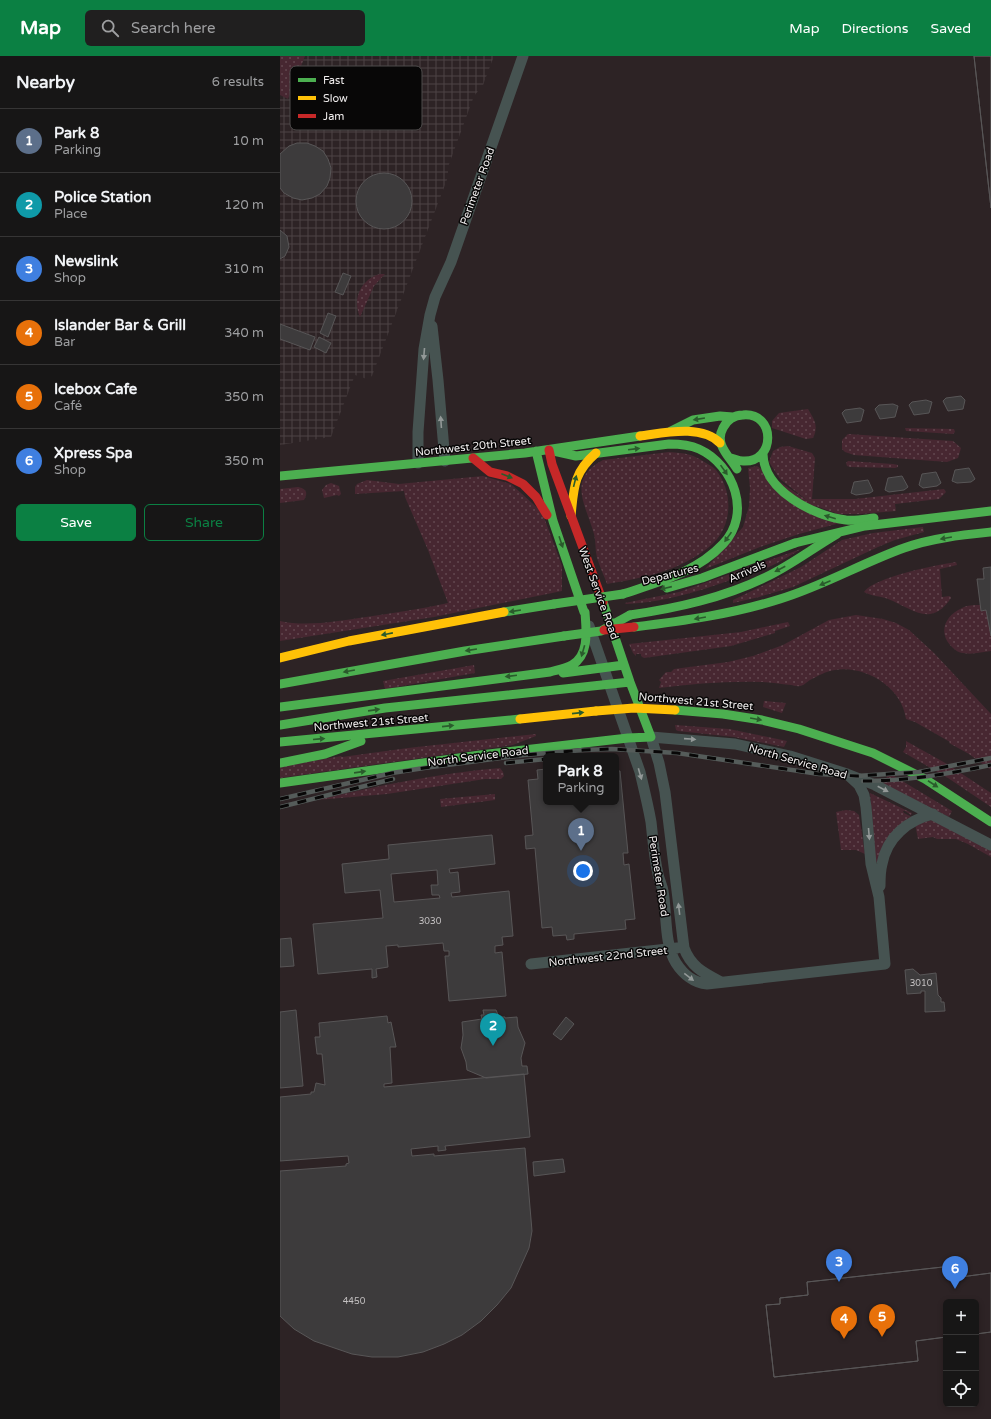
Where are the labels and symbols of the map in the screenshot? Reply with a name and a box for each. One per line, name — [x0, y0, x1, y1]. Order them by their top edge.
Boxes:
legend — [290, 66, 422, 130]
text: Fast — [323, 74, 344, 87]
text: Slow — [323, 92, 348, 105]
text: Jam — [323, 110, 344, 123]
street label: Perimeter Road — [457, 145, 498, 227]
one-way arrow — [421, 348, 427, 360]
one-way arrow — [438, 416, 445, 428]
one-way arrow — [693, 416, 706, 422]
street label: Northwest 20th Street — [414, 434, 532, 459]
one-way arrow — [628, 446, 640, 452]
one-way arrow — [720, 465, 728, 475]
one-way arrow — [501, 474, 513, 480]
one-way arrow — [572, 475, 578, 487]
one-way arrow — [824, 514, 836, 520]
one-way arrow — [724, 532, 732, 543]
one-way arrow — [940, 535, 953, 541]
one-way arrow — [558, 537, 564, 549]
street label: West Service Road — [576, 545, 621, 641]
street label: Arrivals — [727, 558, 768, 585]
street label: Departures — [640, 561, 700, 588]
one-way arrow — [774, 566, 786, 573]
one-way arrow — [818, 580, 830, 586]
one-way arrow — [660, 586, 672, 592]
one-way arrow — [509, 608, 521, 614]
one-way arrow — [694, 615, 706, 621]
one-way arrow — [381, 631, 394, 637]
one-way arrow — [580, 645, 586, 657]
one-way arrow — [464, 647, 477, 653]
one-way arrow — [343, 668, 355, 674]
one-way arrow — [505, 673, 517, 679]
street label: Northwest 21st Street — [638, 690, 754, 713]
one-way arrow — [368, 707, 380, 713]
one-way arrow — [572, 709, 584, 716]
street label: Northwest 21st Street — [313, 711, 429, 734]
one-way arrow — [750, 716, 762, 722]
one-way arrow — [442, 723, 454, 730]
one-way arrow — [313, 735, 325, 742]
one-way arrow — [684, 736, 696, 743]
street label: North Service Road — [747, 741, 849, 782]
street label: North Service Road — [427, 744, 529, 769]
one-way arrow — [354, 769, 366, 775]
one-way arrow — [637, 769, 643, 781]
one-way arrow — [928, 780, 938, 788]
one-way arrow — [877, 786, 889, 792]
pin: 1 — [568, 818, 594, 851]
one-way arrow — [865, 828, 872, 840]
street label: Perimeter Road — [646, 835, 671, 918]
your location — [573, 861, 593, 881]
one-way arrow — [676, 903, 682, 915]
house number: 3030 — [419, 916, 442, 927]
street label: Northwest 22nd Street — [548, 944, 668, 969]
one-way arrow — [684, 972, 695, 981]
house number: 3010 — [910, 978, 933, 989]
pin: 2 — [480, 1013, 506, 1046]
pin: 3 — [826, 1249, 852, 1282]
pin: 6 — [942, 1256, 968, 1289]
house number: 4450 — [343, 1296, 366, 1307]
pin: 5 — [869, 1304, 895, 1337]
pin: 4 — [831, 1306, 857, 1339]

